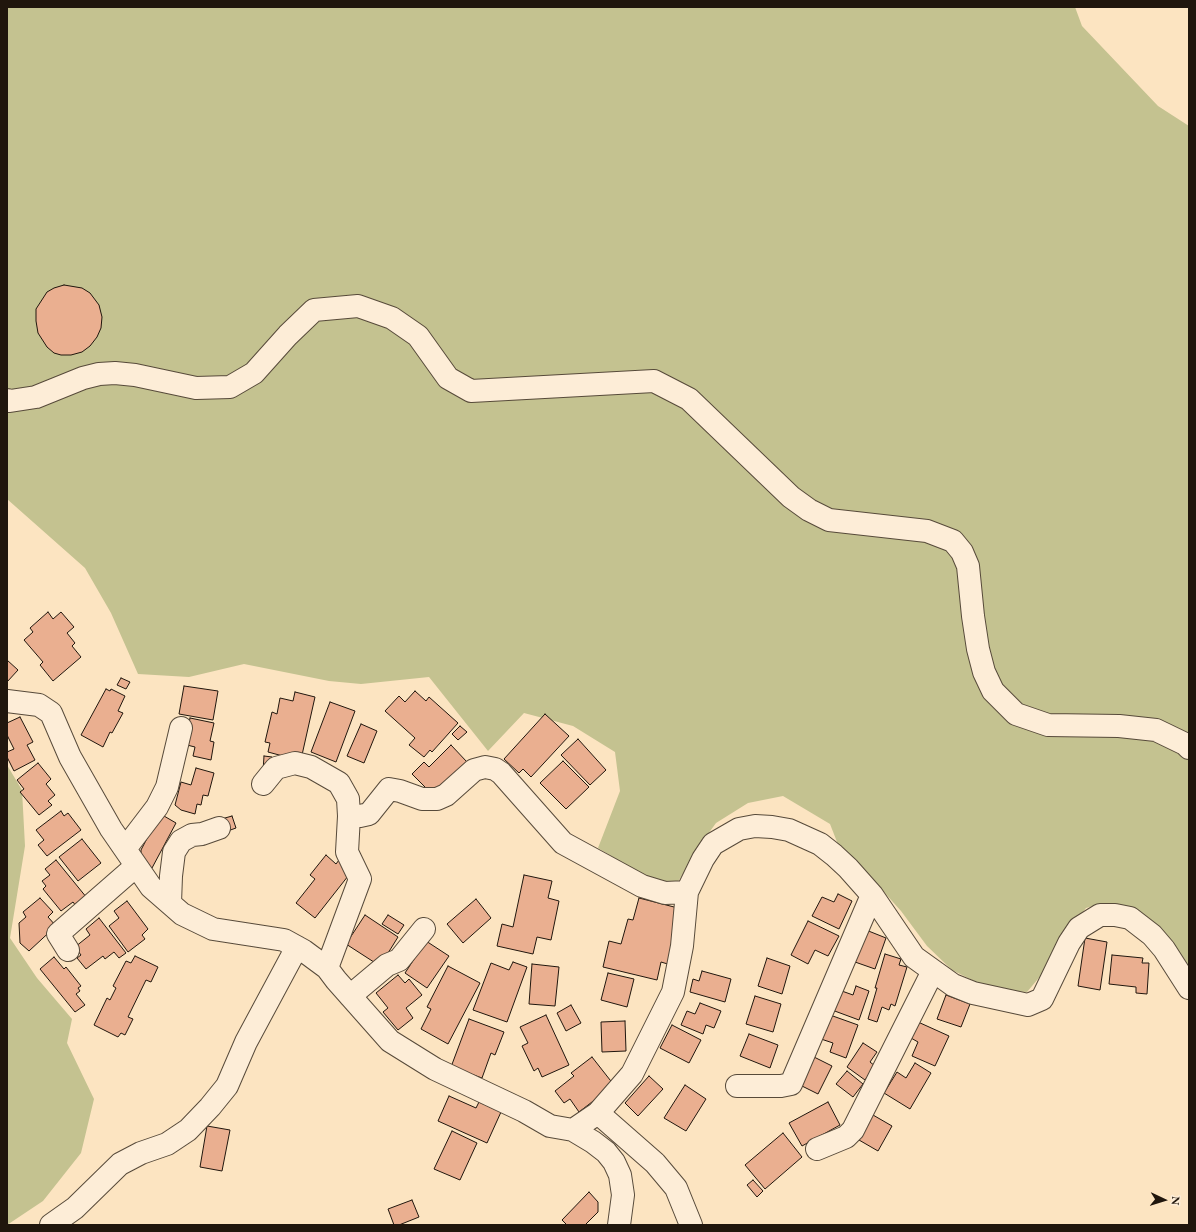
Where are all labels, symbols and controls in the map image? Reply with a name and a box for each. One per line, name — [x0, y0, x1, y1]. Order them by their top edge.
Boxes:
north arrow — [1144, 1180, 1184, 1220]
text: N — [1169, 1196, 1183, 1206]

